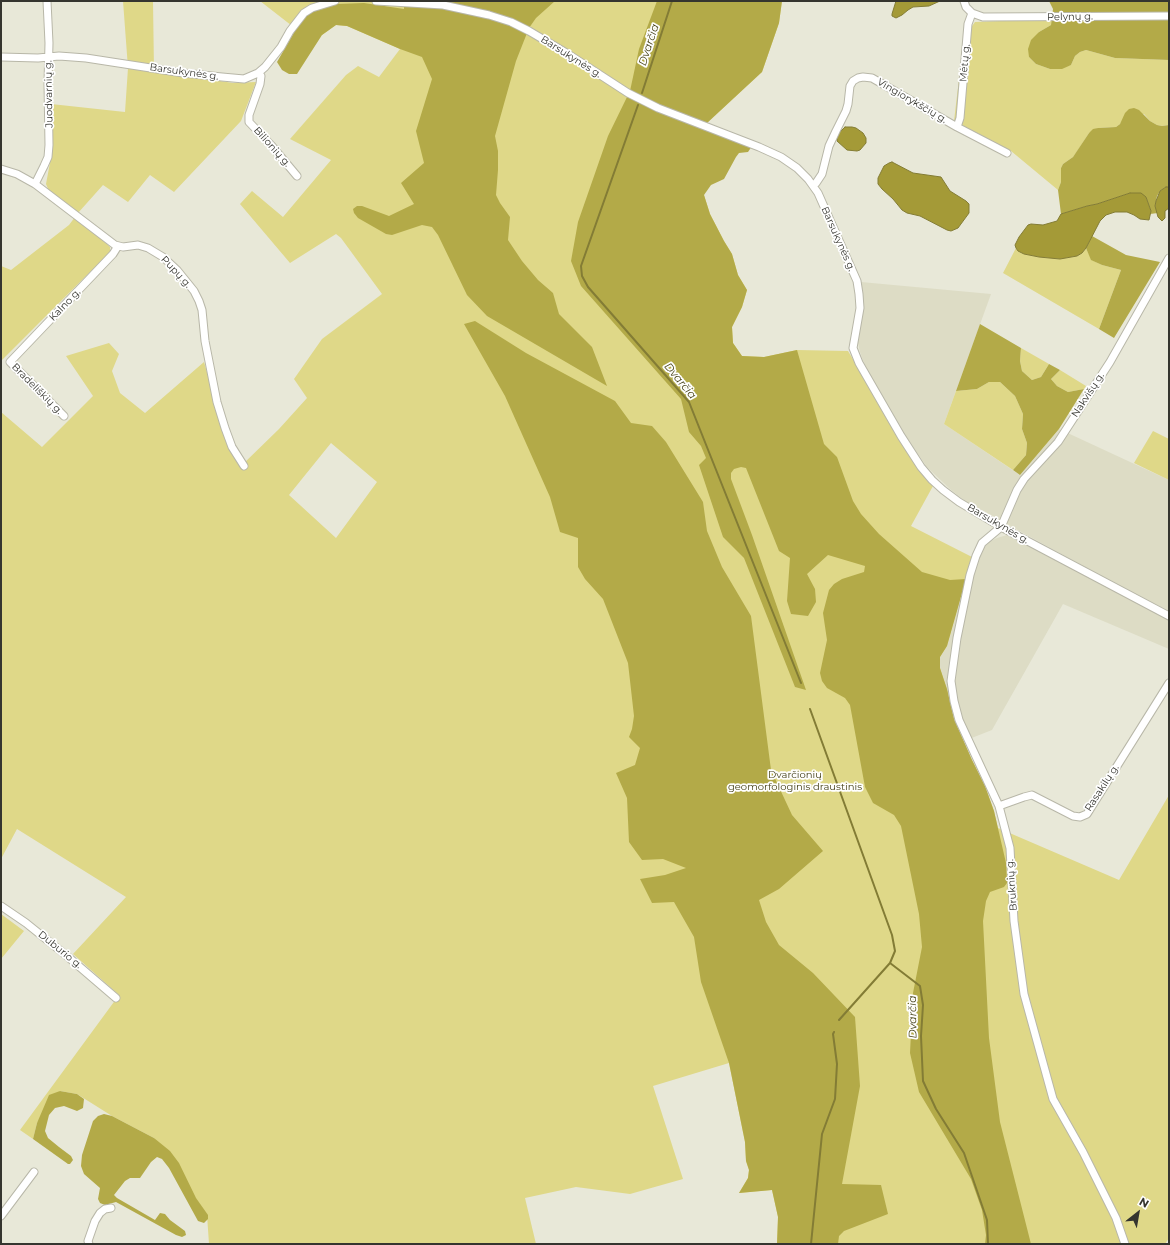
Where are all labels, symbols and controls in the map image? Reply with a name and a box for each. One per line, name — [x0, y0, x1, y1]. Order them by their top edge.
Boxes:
street label: Pelynų g. — [1047, 11, 1093, 23]
water label: Dvarčia — [636, 22, 662, 68]
street label: Barsukynės g. — [538, 34, 604, 80]
street label: Mėtų g. — [957, 44, 973, 82]
street label: Juodvarnių g. — [42, 60, 56, 128]
street label: Barsukynės g. — [149, 61, 219, 83]
street label: Vingiorykščių g. — [875, 76, 949, 126]
street label: Bilionių g. — [251, 125, 293, 169]
street label: Barsukynės g. — [818, 205, 858, 273]
street label: Pupų g. — [158, 254, 194, 290]
street label: Kalno g. — [47, 286, 83, 324]
water label: Dvarčia — [661, 360, 699, 402]
street label: Bradeliškių g. — [9, 361, 65, 417]
street label: Nakvišų g. — [1069, 370, 1107, 420]
street label: Barsukynės g. — [965, 501, 1031, 547]
street label: Rasakilų g. — [1082, 762, 1122, 814]
park label: Dvarčionių geomorfologinis draustinis — [728, 769, 862, 792]
street label: Bruknių g. — [1004, 859, 1020, 911]
street label: Duburio g. — [36, 929, 84, 971]
water label: Dvarčia — [906, 995, 920, 1039]
north arrow — [1118, 1193, 1158, 1233]
text: N — [1137, 1194, 1152, 1211]

